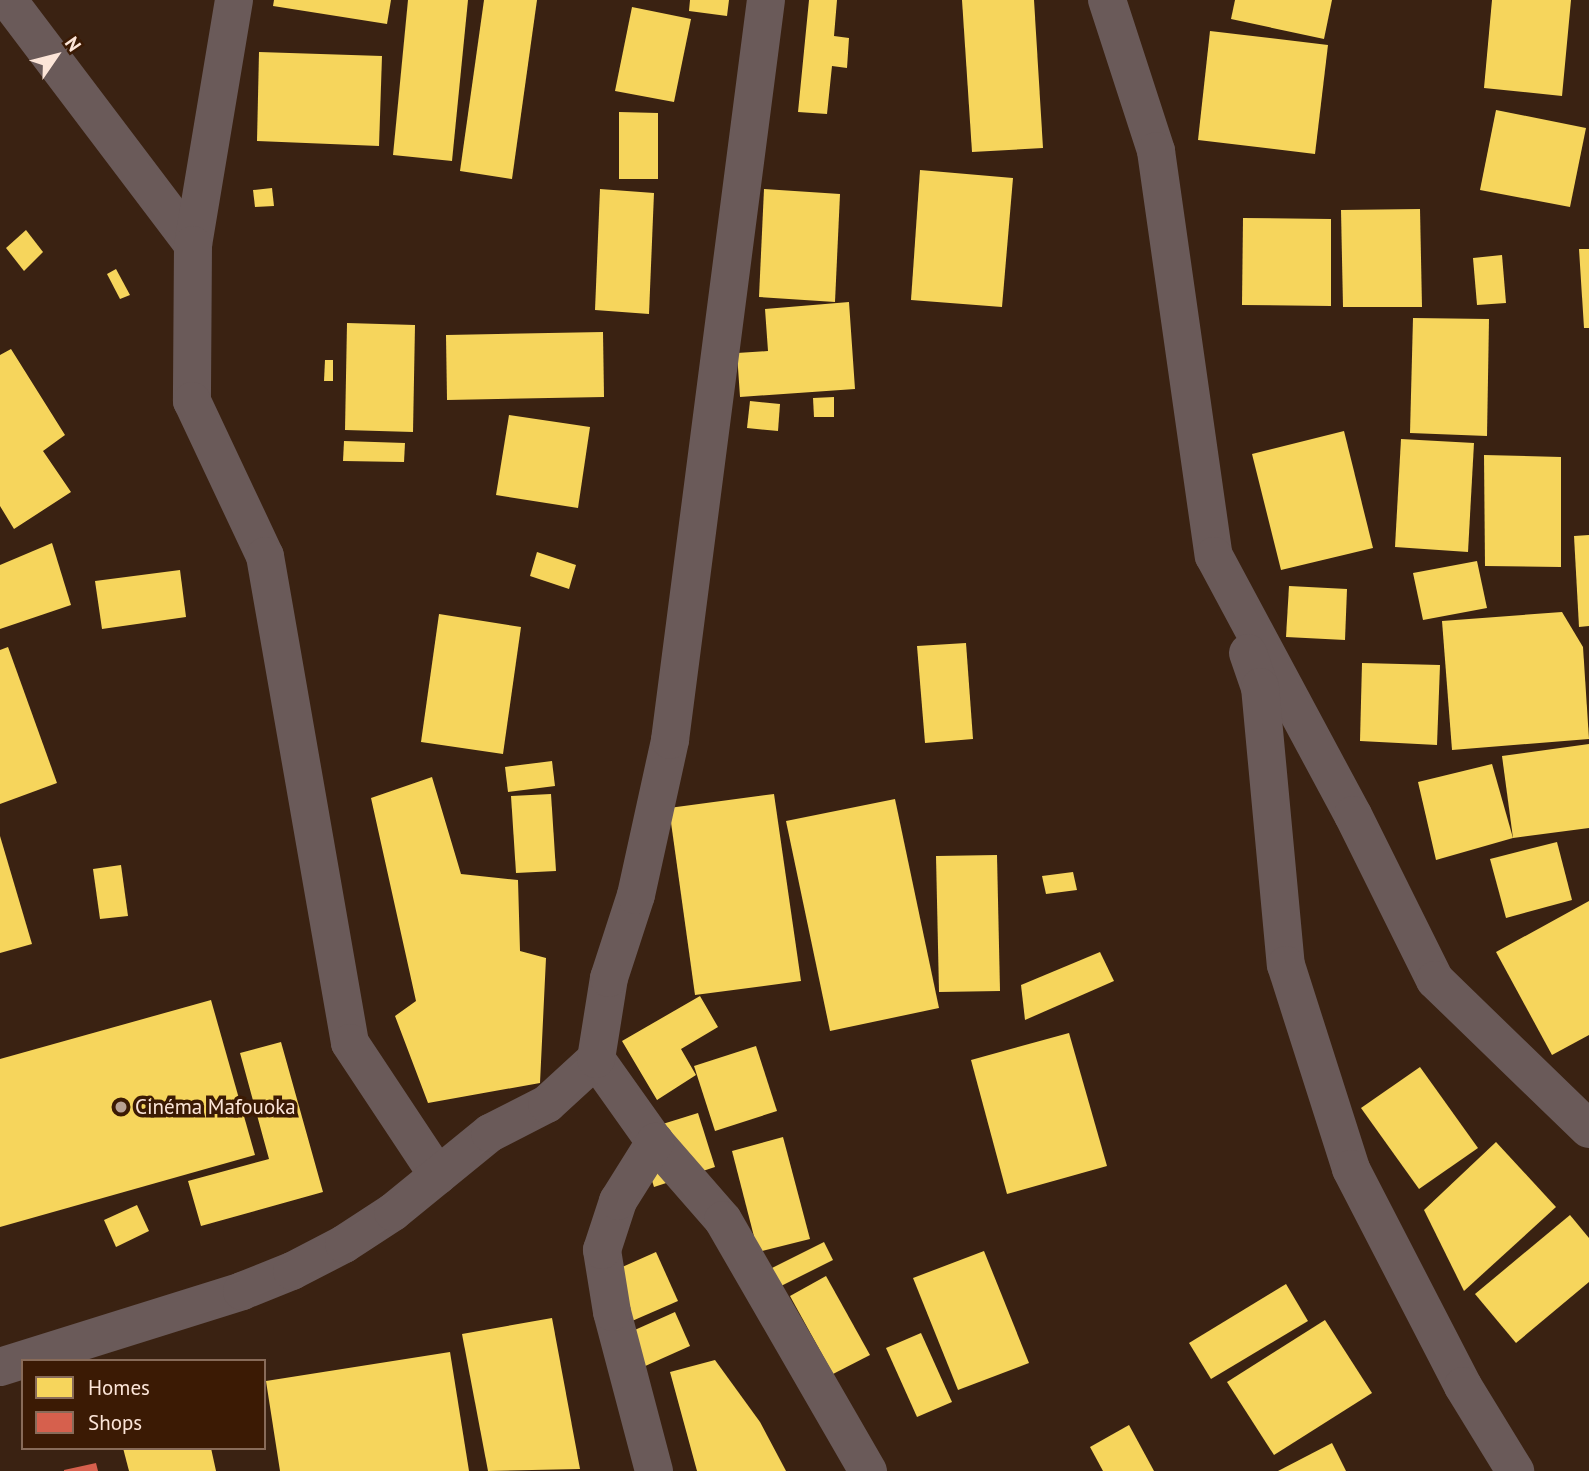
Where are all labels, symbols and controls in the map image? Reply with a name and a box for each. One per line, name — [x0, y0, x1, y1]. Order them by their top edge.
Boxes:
north arrow — [21, 21, 91, 91]
text: N — [60, 32, 87, 56]
place label: Cinéma Mafouoka — [135, 1094, 296, 1120]
marker: Cinéma Mafouoka — [113, 1099, 129, 1115]
legend — [21, 1359, 266, 1450]
text: Homes — [88, 1374, 150, 1401]
text: Shops — [88, 1409, 142, 1436]

